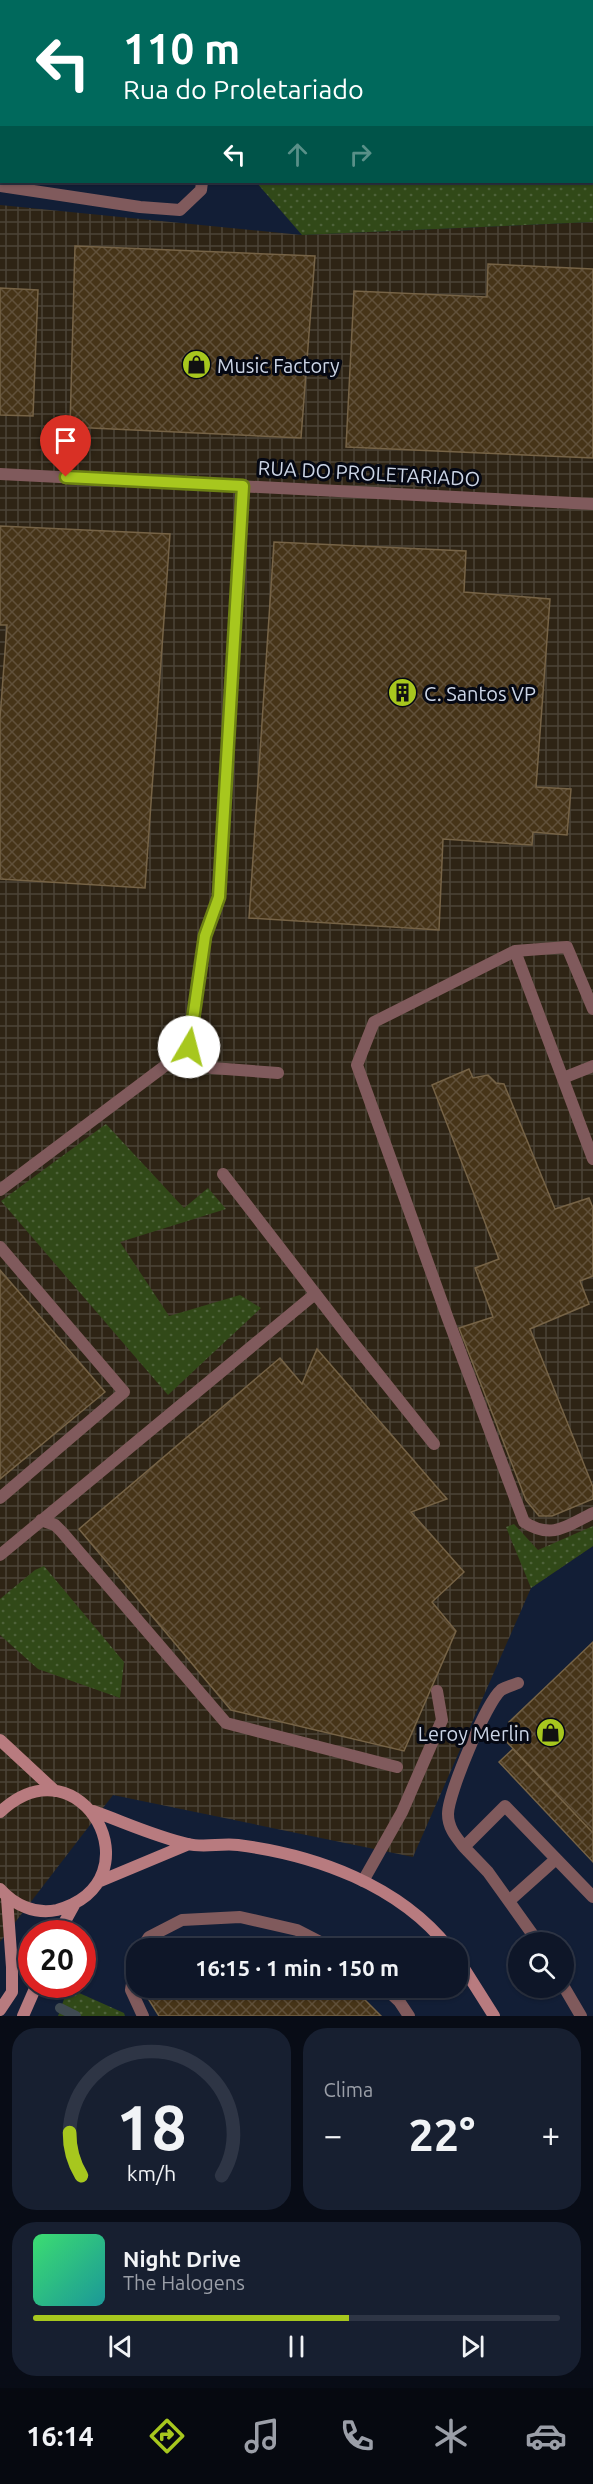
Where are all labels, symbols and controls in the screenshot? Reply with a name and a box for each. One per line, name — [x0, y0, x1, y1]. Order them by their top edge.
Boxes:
icon: left — [24, 24, 102, 102]
text: 110 m — [123, 25, 240, 72]
text: Rua do Proletariado — [123, 74, 364, 104]
icon: left — [218, 138, 251, 171]
icon: ahead — [281, 138, 314, 171]
icon: right — [344, 138, 377, 171]
shop icon: Music Factory — [180, 349, 212, 381]
place label: Music Factory — [217, 354, 340, 377]
pin — [40, 415, 91, 477]
icon: arrive — [49, 424, 82, 457]
street label: RUA DO PROLETARIADO — [257, 456, 481, 490]
building icon: C. Santos VP — [387, 677, 419, 709]
place label: C. Santos VP — [424, 682, 536, 705]
position arrow — [157, 1015, 221, 1079]
shop icon: Leroy Merlin — [535, 1717, 567, 1749]
place label: Leroy Merlin — [418, 1722, 530, 1745]
speed limit sign: 20 — [18, 1920, 96, 1998]
map controls — [508, 1932, 574, 1998]
button: search — [508, 1932, 574, 1998]
text: 16:15 · 1 min · 150 m — [195, 1955, 399, 1980]
text: Clima — [324, 2078, 373, 2101]
text: 18 — [116, 2092, 186, 2162]
text: 22° — [408, 2109, 475, 2160]
text: − — [324, 2116, 342, 2153]
text: + — [541, 2116, 560, 2153]
text: km/h — [126, 2161, 176, 2185]
text: Night Drive — [123, 2246, 241, 2271]
text: The Halogens — [123, 2271, 245, 2294]
icon: previous — [104, 2330, 137, 2363]
icon: pause — [280, 2330, 313, 2363]
icon: next — [456, 2330, 489, 2363]
icon: directions — [146, 2415, 188, 2457]
icon: music — [241, 2415, 283, 2457]
icon: phone — [336, 2415, 378, 2457]
icon: climate — [430, 2415, 472, 2457]
icon: car — [525, 2415, 567, 2457]
text: 16:14 — [26, 2421, 94, 2451]

